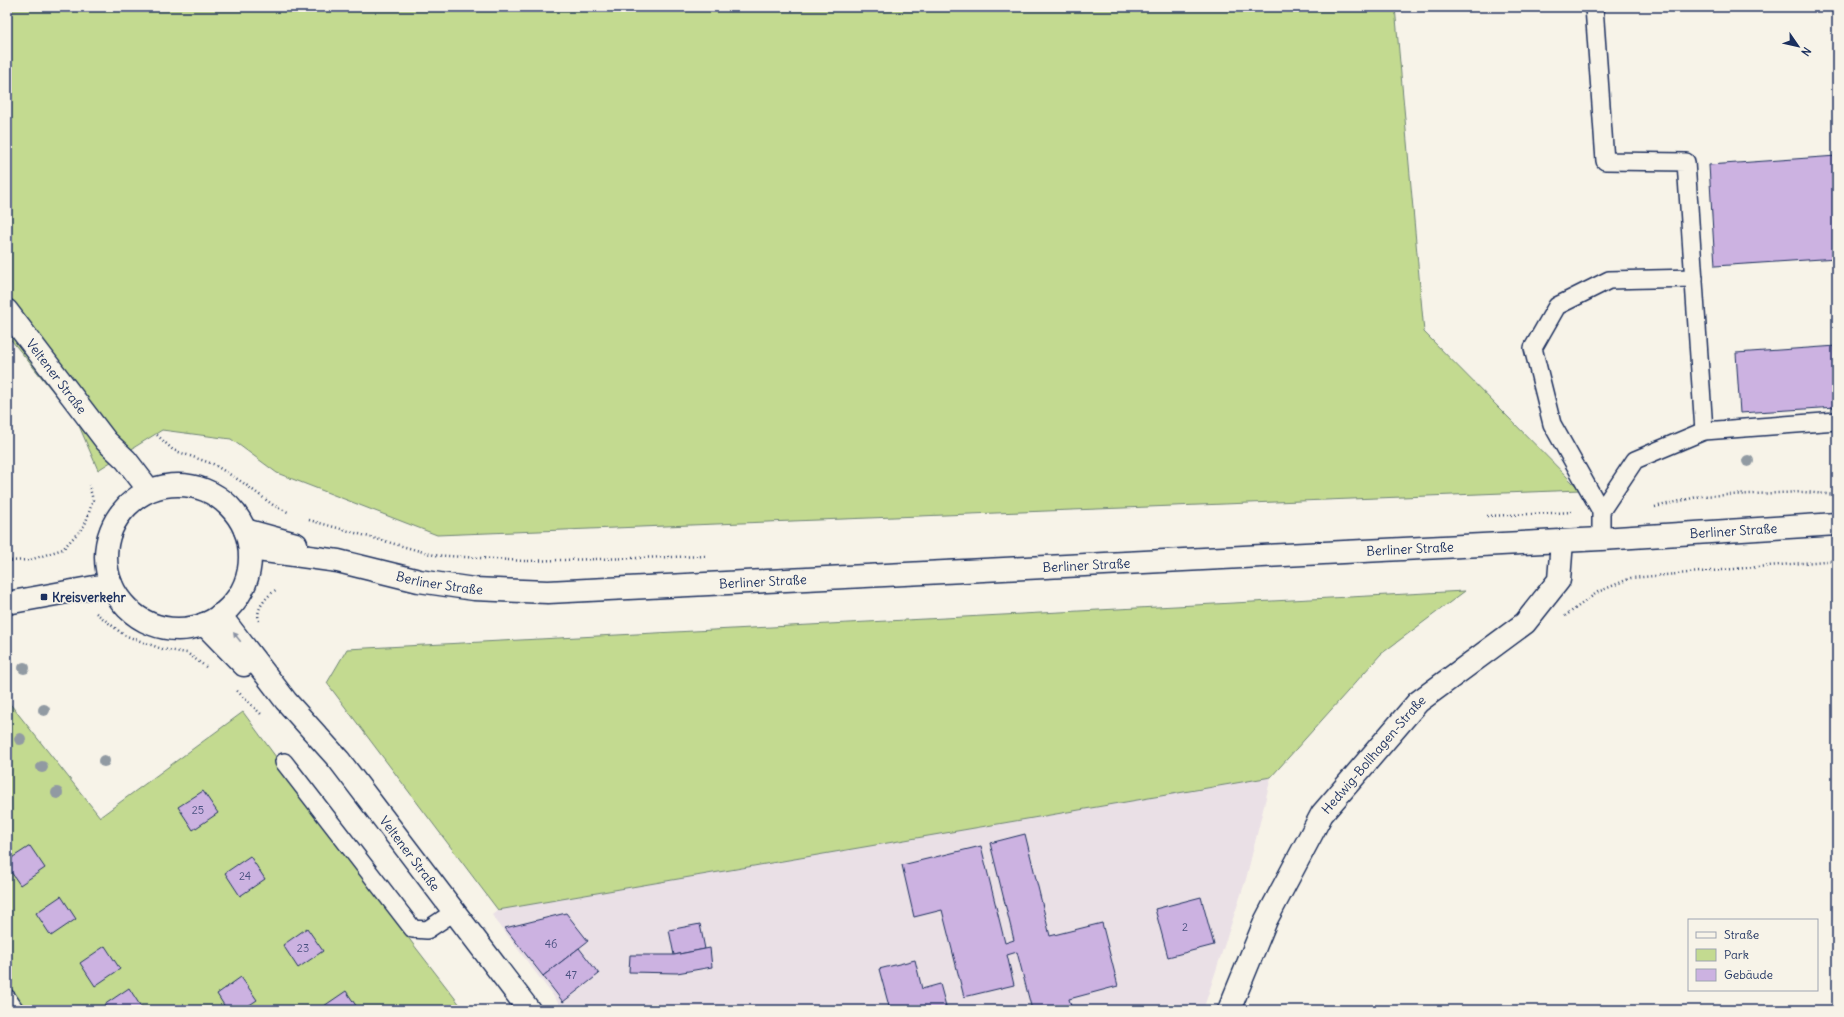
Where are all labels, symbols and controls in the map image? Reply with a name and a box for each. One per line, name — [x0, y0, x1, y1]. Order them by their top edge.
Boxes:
north arrow — [1778, 26, 1818, 66]
text: N — [1798, 45, 1814, 59]
street label: Veltener Straße — [23, 335, 91, 417]
street label: Berliner Straße — [1689, 519, 1778, 542]
street label: Berliner Straße — [1366, 538, 1454, 559]
street label: Berliner Straße — [1042, 554, 1131, 576]
street label: Berliner Straße — [395, 567, 483, 598]
street label: Berliner Straße — [719, 570, 807, 592]
place label: Kreisverkehr — [52, 589, 126, 606]
marker: Kreisverkehr — [39, 592, 49, 602]
one-way arrow — [232, 631, 241, 642]
street label: Hedwig-Bollhagen-Straße — [1318, 691, 1429, 817]
house number: 25 — [192, 803, 204, 817]
street label: Veltener Straße — [376, 812, 444, 894]
house number: 24 — [239, 869, 251, 883]
legend — [1688, 919, 1818, 991]
house number: 2 — [1182, 920, 1188, 934]
text: Straße — [1724, 927, 1759, 942]
house number: 46 — [545, 937, 557, 951]
house number: 23 — [297, 941, 309, 955]
text: Park — [1724, 947, 1749, 962]
text: Gebäude — [1724, 967, 1773, 982]
house number: 47 — [565, 968, 577, 982]

